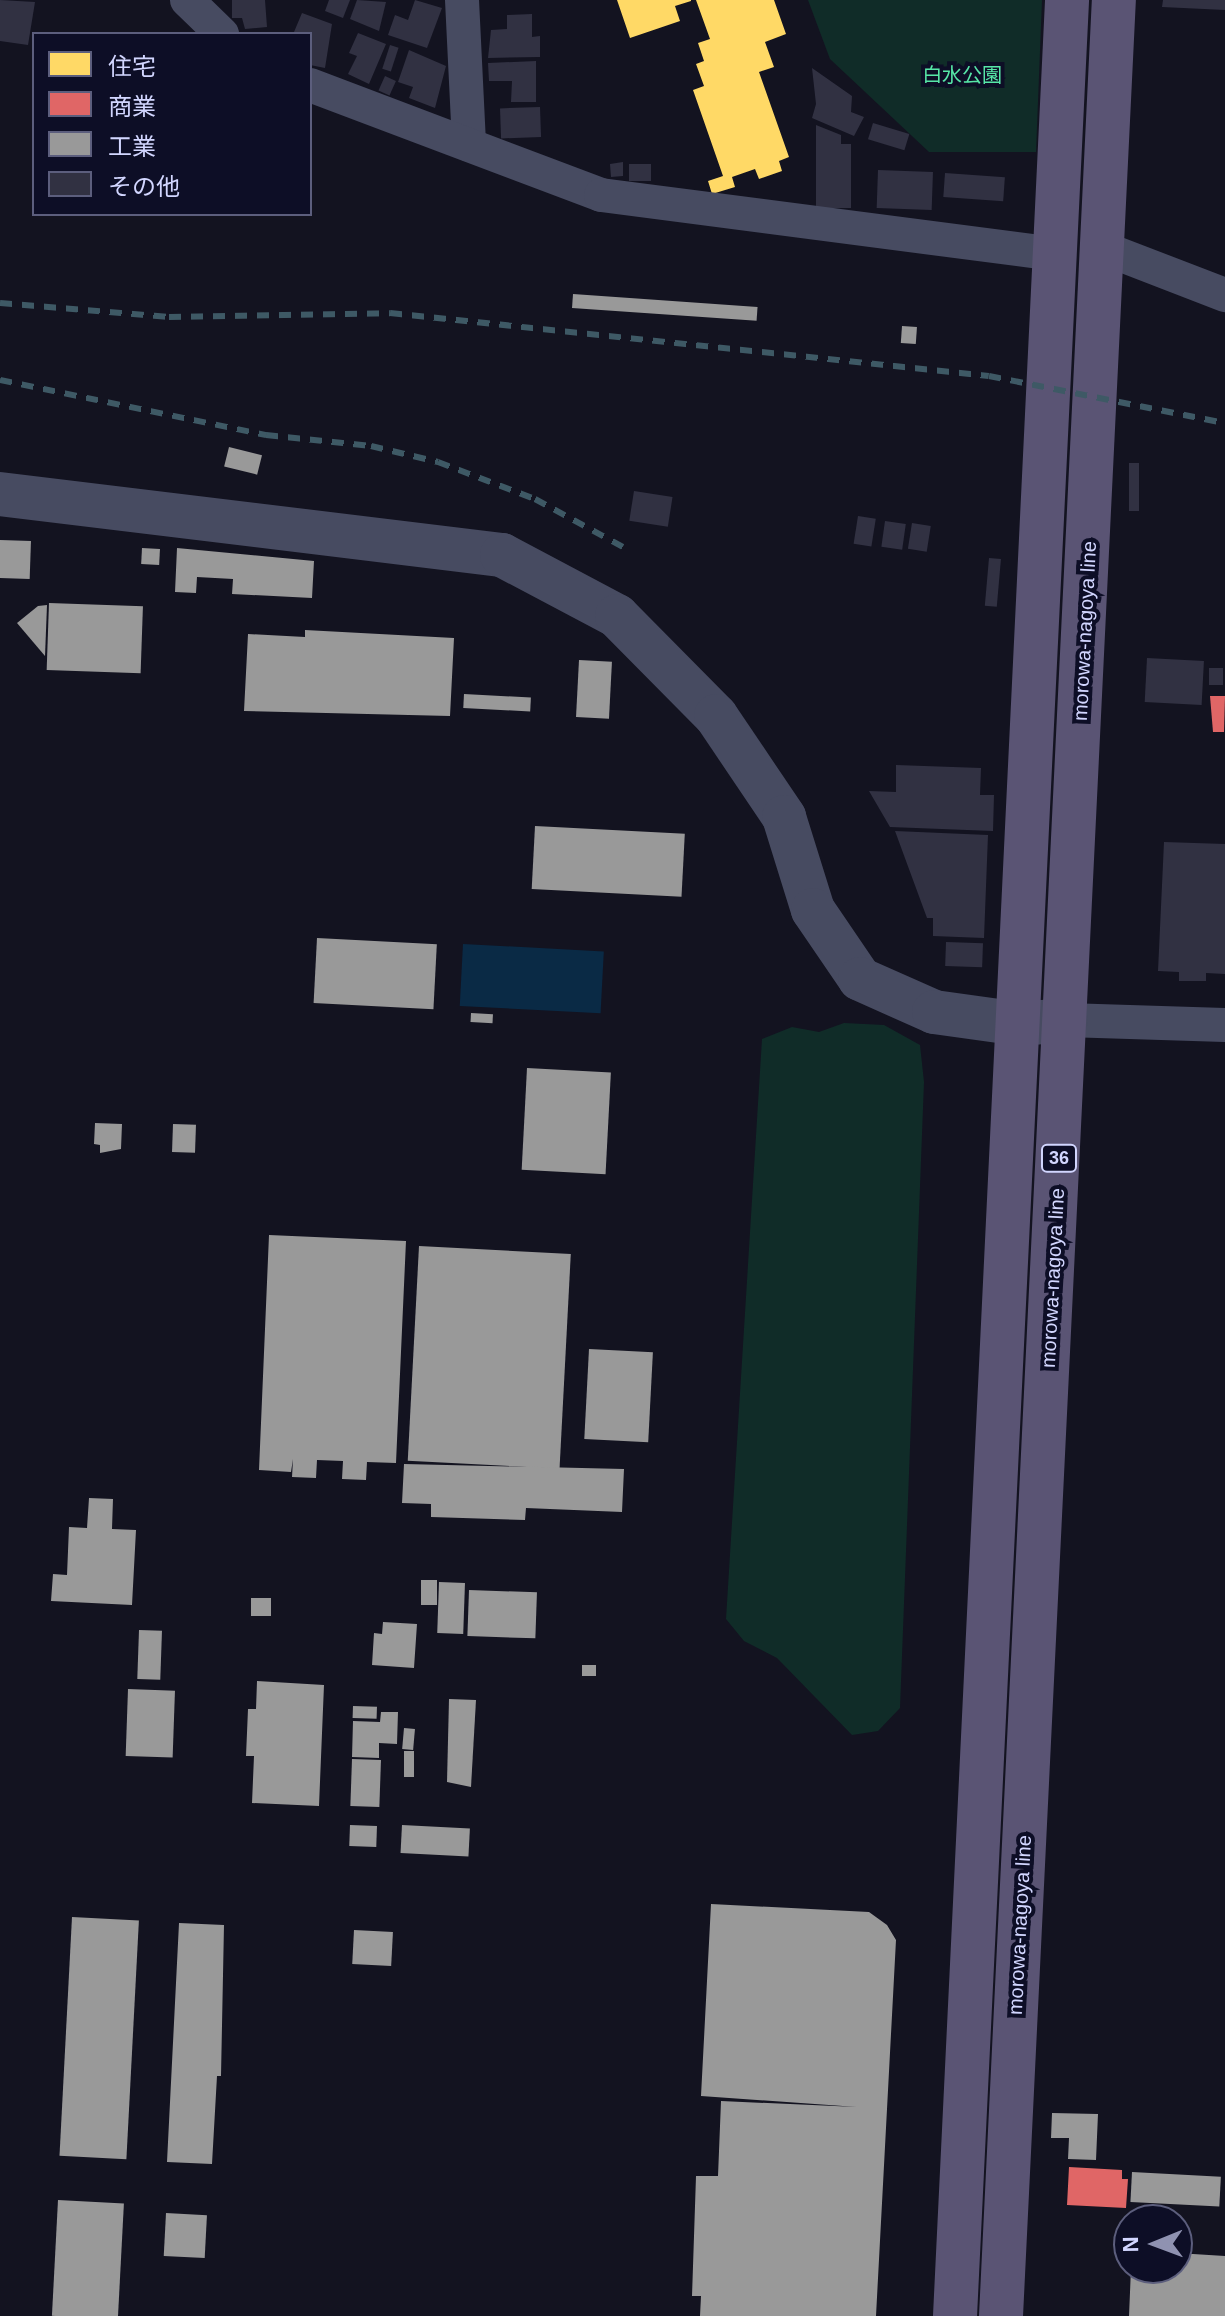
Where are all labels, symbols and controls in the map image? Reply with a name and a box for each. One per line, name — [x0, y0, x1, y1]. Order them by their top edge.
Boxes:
legend — [32, 32, 312, 216]
text: 住宅 — [108, 53, 156, 80]
park label: 白水公園 — [922, 63, 1002, 87]
text: 商業 — [108, 93, 156, 120]
text: 工業 — [108, 133, 156, 160]
text: その他 — [108, 173, 180, 200]
street label: morowa-nagoya line — [1068, 540, 1102, 722]
road number: 36 — [1039, 1144, 1079, 1172]
street label: morowa-nagoya line — [1036, 1187, 1070, 1369]
street label: morowa-nagoya line — [1003, 1834, 1037, 2016]
north arrow — [1113, 2204, 1193, 2284]
text: N — [1118, 2236, 1143, 2253]

